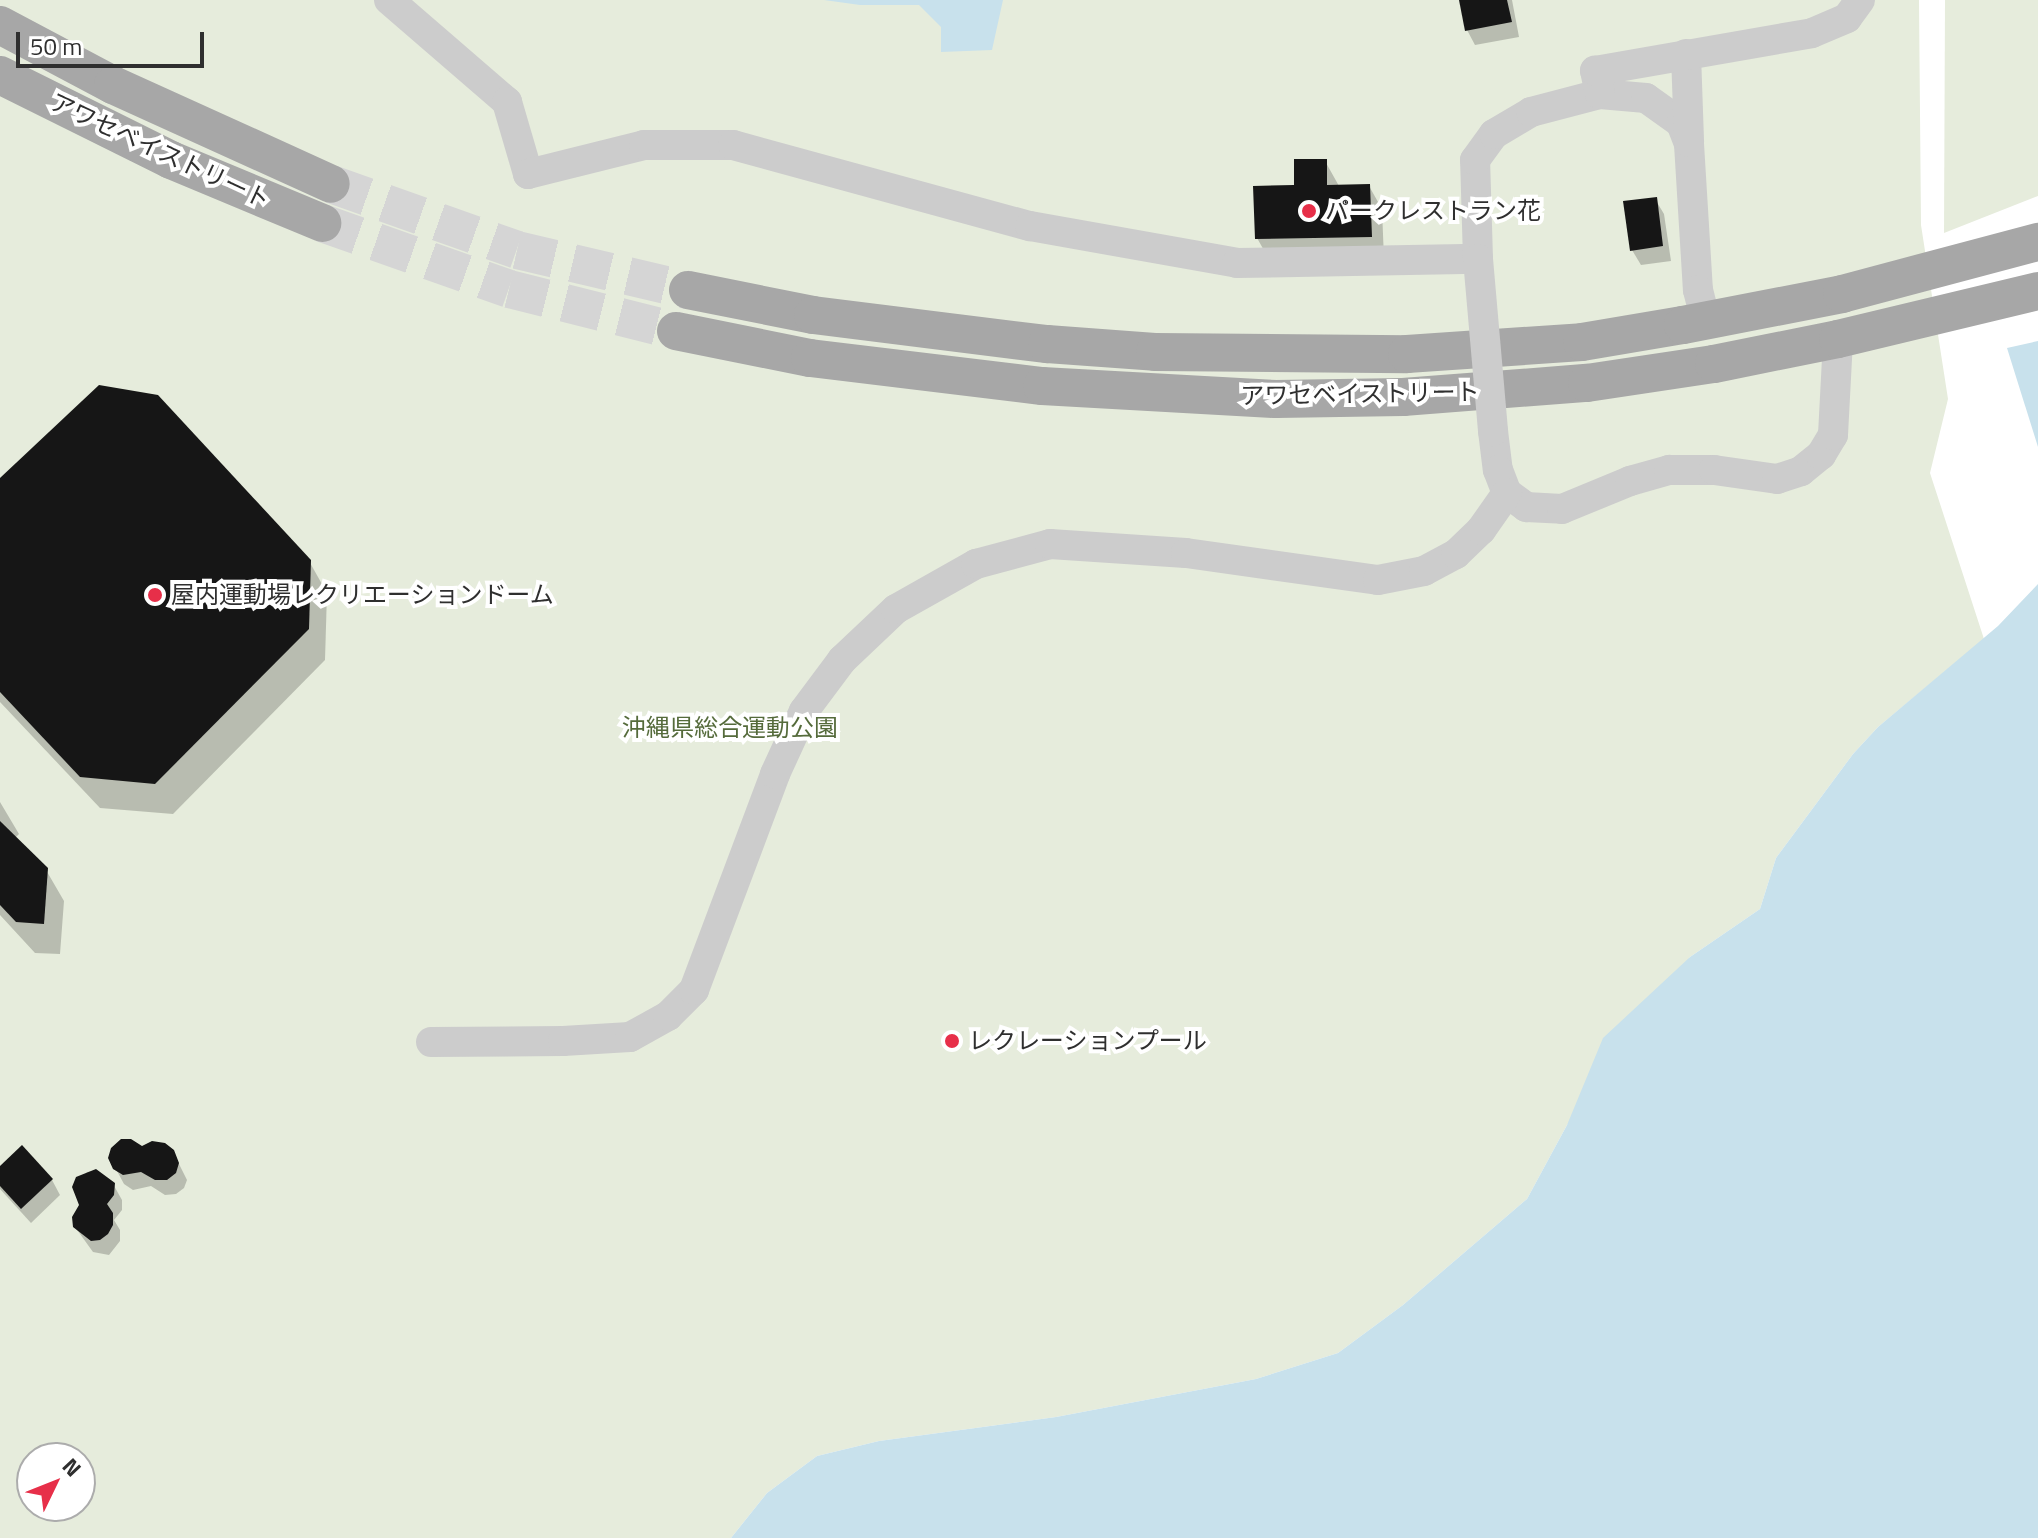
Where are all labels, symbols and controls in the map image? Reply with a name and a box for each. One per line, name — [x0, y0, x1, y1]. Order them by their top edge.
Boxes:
scale bar — [20, 16, 208, 66]
text: 50 m — [30, 28, 82, 64]
street label: アワセベイストリート — [45, 87, 275, 215]
place label: パークレストラン花 — [1325, 197, 1541, 225]
marker: パークレストラン花 — [1300, 202, 1318, 220]
street label: アワセベイストリート — [1240, 378, 1480, 410]
place label: 屋内運動場レクリエーションドーム — [171, 581, 555, 609]
marker: 屋内運動場レクリエーションドーム — [146, 586, 164, 604]
park label: 沖縄県総合運動公園 — [622, 714, 838, 742]
place label: レクレーションプール — [968, 1027, 1208, 1055]
marker: レクレーションプール — [943, 1032, 961, 1050]
north arrow — [16, 1442, 96, 1522]
text: N — [54, 1450, 90, 1484]

